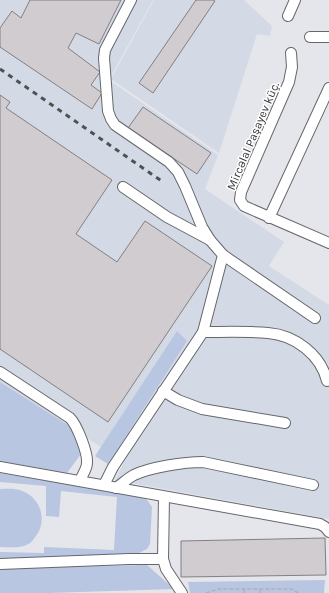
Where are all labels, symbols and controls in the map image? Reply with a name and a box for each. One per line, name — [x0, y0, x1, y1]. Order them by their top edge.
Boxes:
street label: Mircəlal Paşayev küç. — [224, 80, 282, 192]

